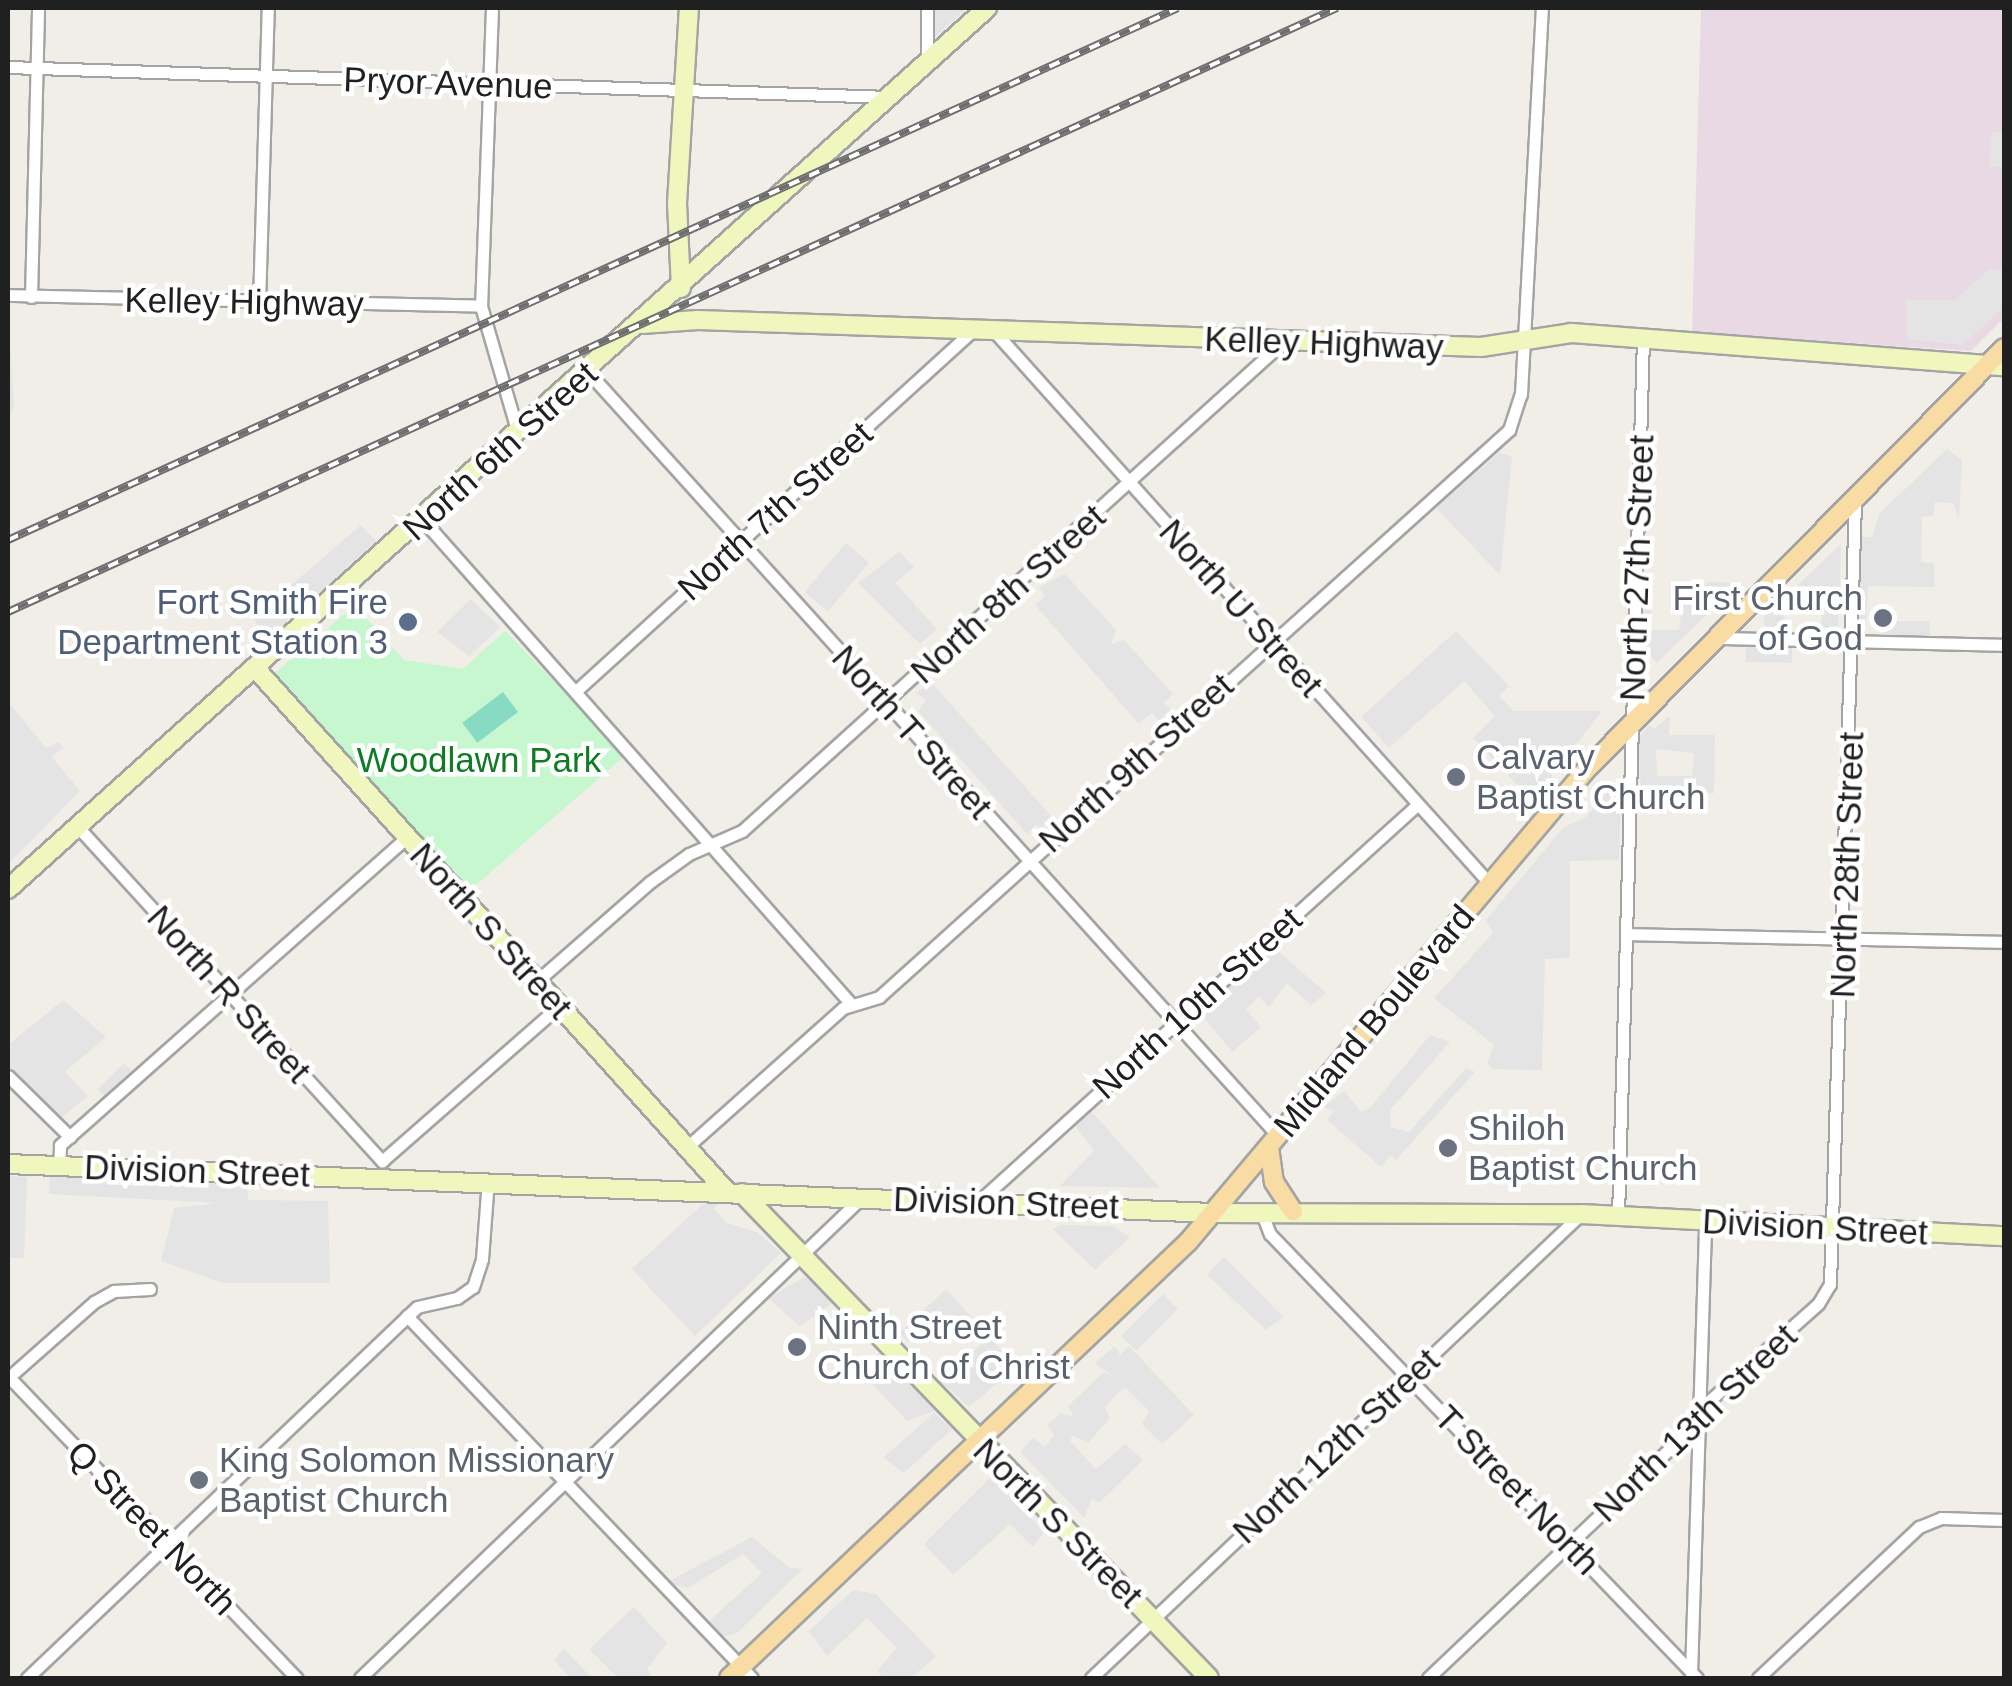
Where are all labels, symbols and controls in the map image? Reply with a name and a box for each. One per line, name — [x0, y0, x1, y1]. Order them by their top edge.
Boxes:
street label: Pryor Avenue — [342, 58, 554, 108]
street label: Kelley Highway — [124, 279, 364, 325]
street label: Kelley Highway — [1204, 318, 1444, 368]
street label: North 6th Street — [394, 353, 606, 549]
street label: North 7th Street — [669, 413, 881, 609]
street label: North 27th Street — [1611, 434, 1663, 702]
street label: North 8th Street — [902, 496, 1114, 692]
street label: North U Street — [1151, 511, 1331, 705]
place label: First Church of God — [1672, 577, 1863, 659]
place label: Fort Smith Fire Department Station 3 — [57, 581, 388, 663]
marker: First Church of God — [1872, 607, 1894, 629]
marker: Fort Smith Fire Department Station 3 — [397, 611, 419, 633]
street label: North T Street — [823, 636, 1001, 828]
street label: North 9th Street — [1030, 665, 1242, 861]
street label: North 28th Street — [1821, 731, 1873, 999]
place label: Calvary Baptist Church — [1476, 736, 1706, 818]
park label: Woodlawn Park — [357, 739, 601, 781]
marker: Calvary Baptist Church — [1445, 766, 1467, 788]
street label: North S Street — [401, 835, 581, 1027]
street label: Midland Boulevard — [1265, 896, 1483, 1146]
street label: North R Street — [139, 897, 319, 1091]
street label: North 10th Street — [1084, 898, 1310, 1108]
place label: Shiloh Baptist Church — [1468, 1107, 1698, 1189]
marker: Shiloh Baptist Church — [1437, 1137, 1459, 1159]
street label: Division Street — [84, 1146, 310, 1196]
street label: Division Street — [893, 1178, 1119, 1228]
street label: Division Street — [1701, 1200, 1929, 1254]
place label: Ninth Street Church of Christ — [817, 1306, 1070, 1388]
street label: North 13th Street — [1585, 1315, 1805, 1531]
marker: Ninth Street Church of Christ — [786, 1336, 808, 1358]
street label: North 12th Street — [1224, 1340, 1448, 1552]
street label: T Street North — [1426, 1396, 1608, 1584]
street label: North S Street — [965, 1430, 1151, 1616]
street label: Q Street North — [59, 1432, 245, 1624]
place label: King Solomon Missionary Baptist Church — [219, 1439, 614, 1521]
marker: King Solomon Missionary Baptist Church — [188, 1469, 210, 1491]

